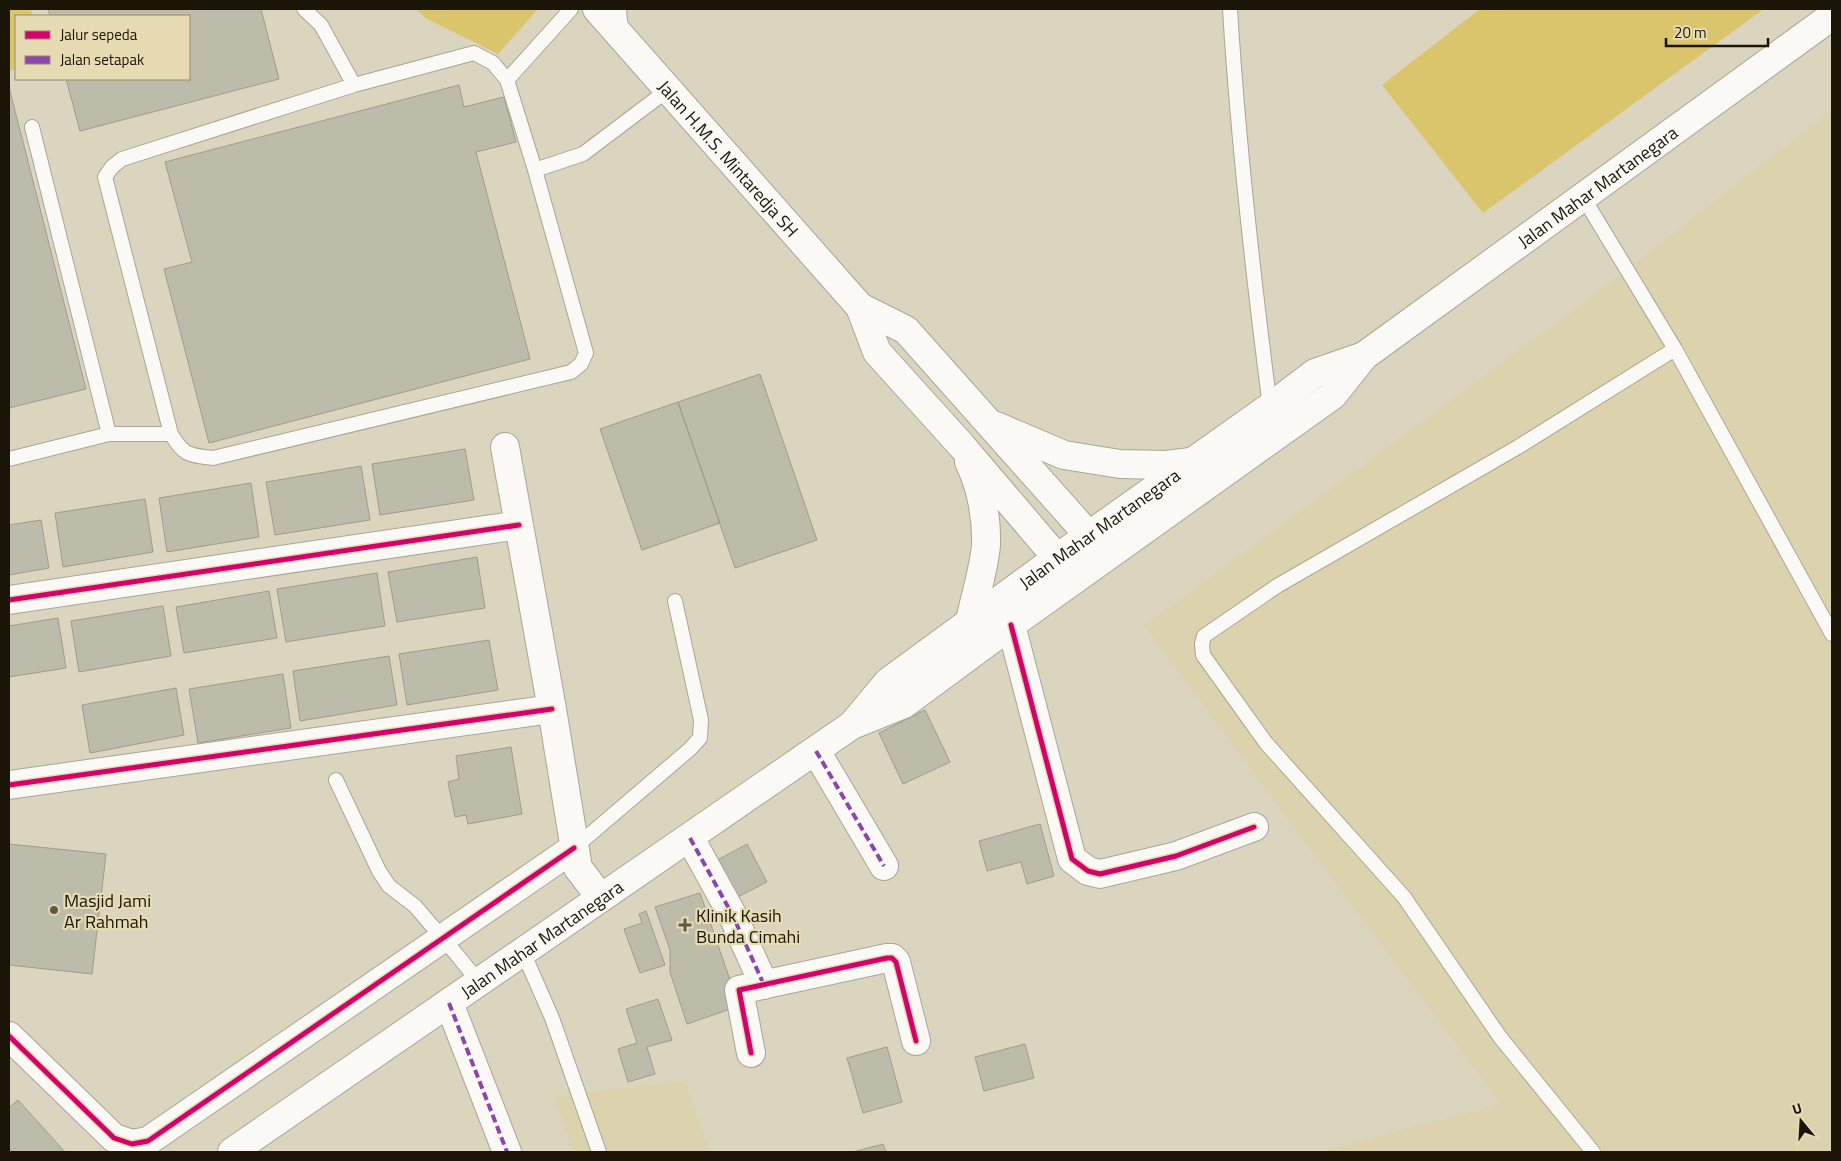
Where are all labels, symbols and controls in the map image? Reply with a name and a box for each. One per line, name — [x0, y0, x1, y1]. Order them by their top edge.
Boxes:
legend — [15, 15, 190, 80]
scale bar — [1666, 15, 1768, 47]
text: 20 m — [1674, 21, 1707, 44]
text: Jalur sepeda — [60, 23, 138, 46]
text: Jalan setapak — [60, 48, 144, 71]
street label: Jalan H.M.S. Mintaredja SH — [652, 74, 805, 243]
street label: Jalan Mahar Martanegara — [1512, 119, 1683, 254]
street label: Jalan Mahar Martanegara — [1013, 461, 1185, 595]
street label: Jalan Mahar Martanegara — [455, 873, 628, 1004]
place label: Masjid Jami Ar Rahmah — [64, 887, 151, 935]
place label: Klinik Kasih Bunda Cimahi — [696, 902, 800, 950]
marker: Masjid Jami Ar Rahmah — [48, 904, 60, 916]
marker: Klinik Kasih Bunda Cimahi — [678, 918, 692, 932]
north arrow — [1776, 1096, 1826, 1146]
text: U — [1789, 1097, 1804, 1120]

